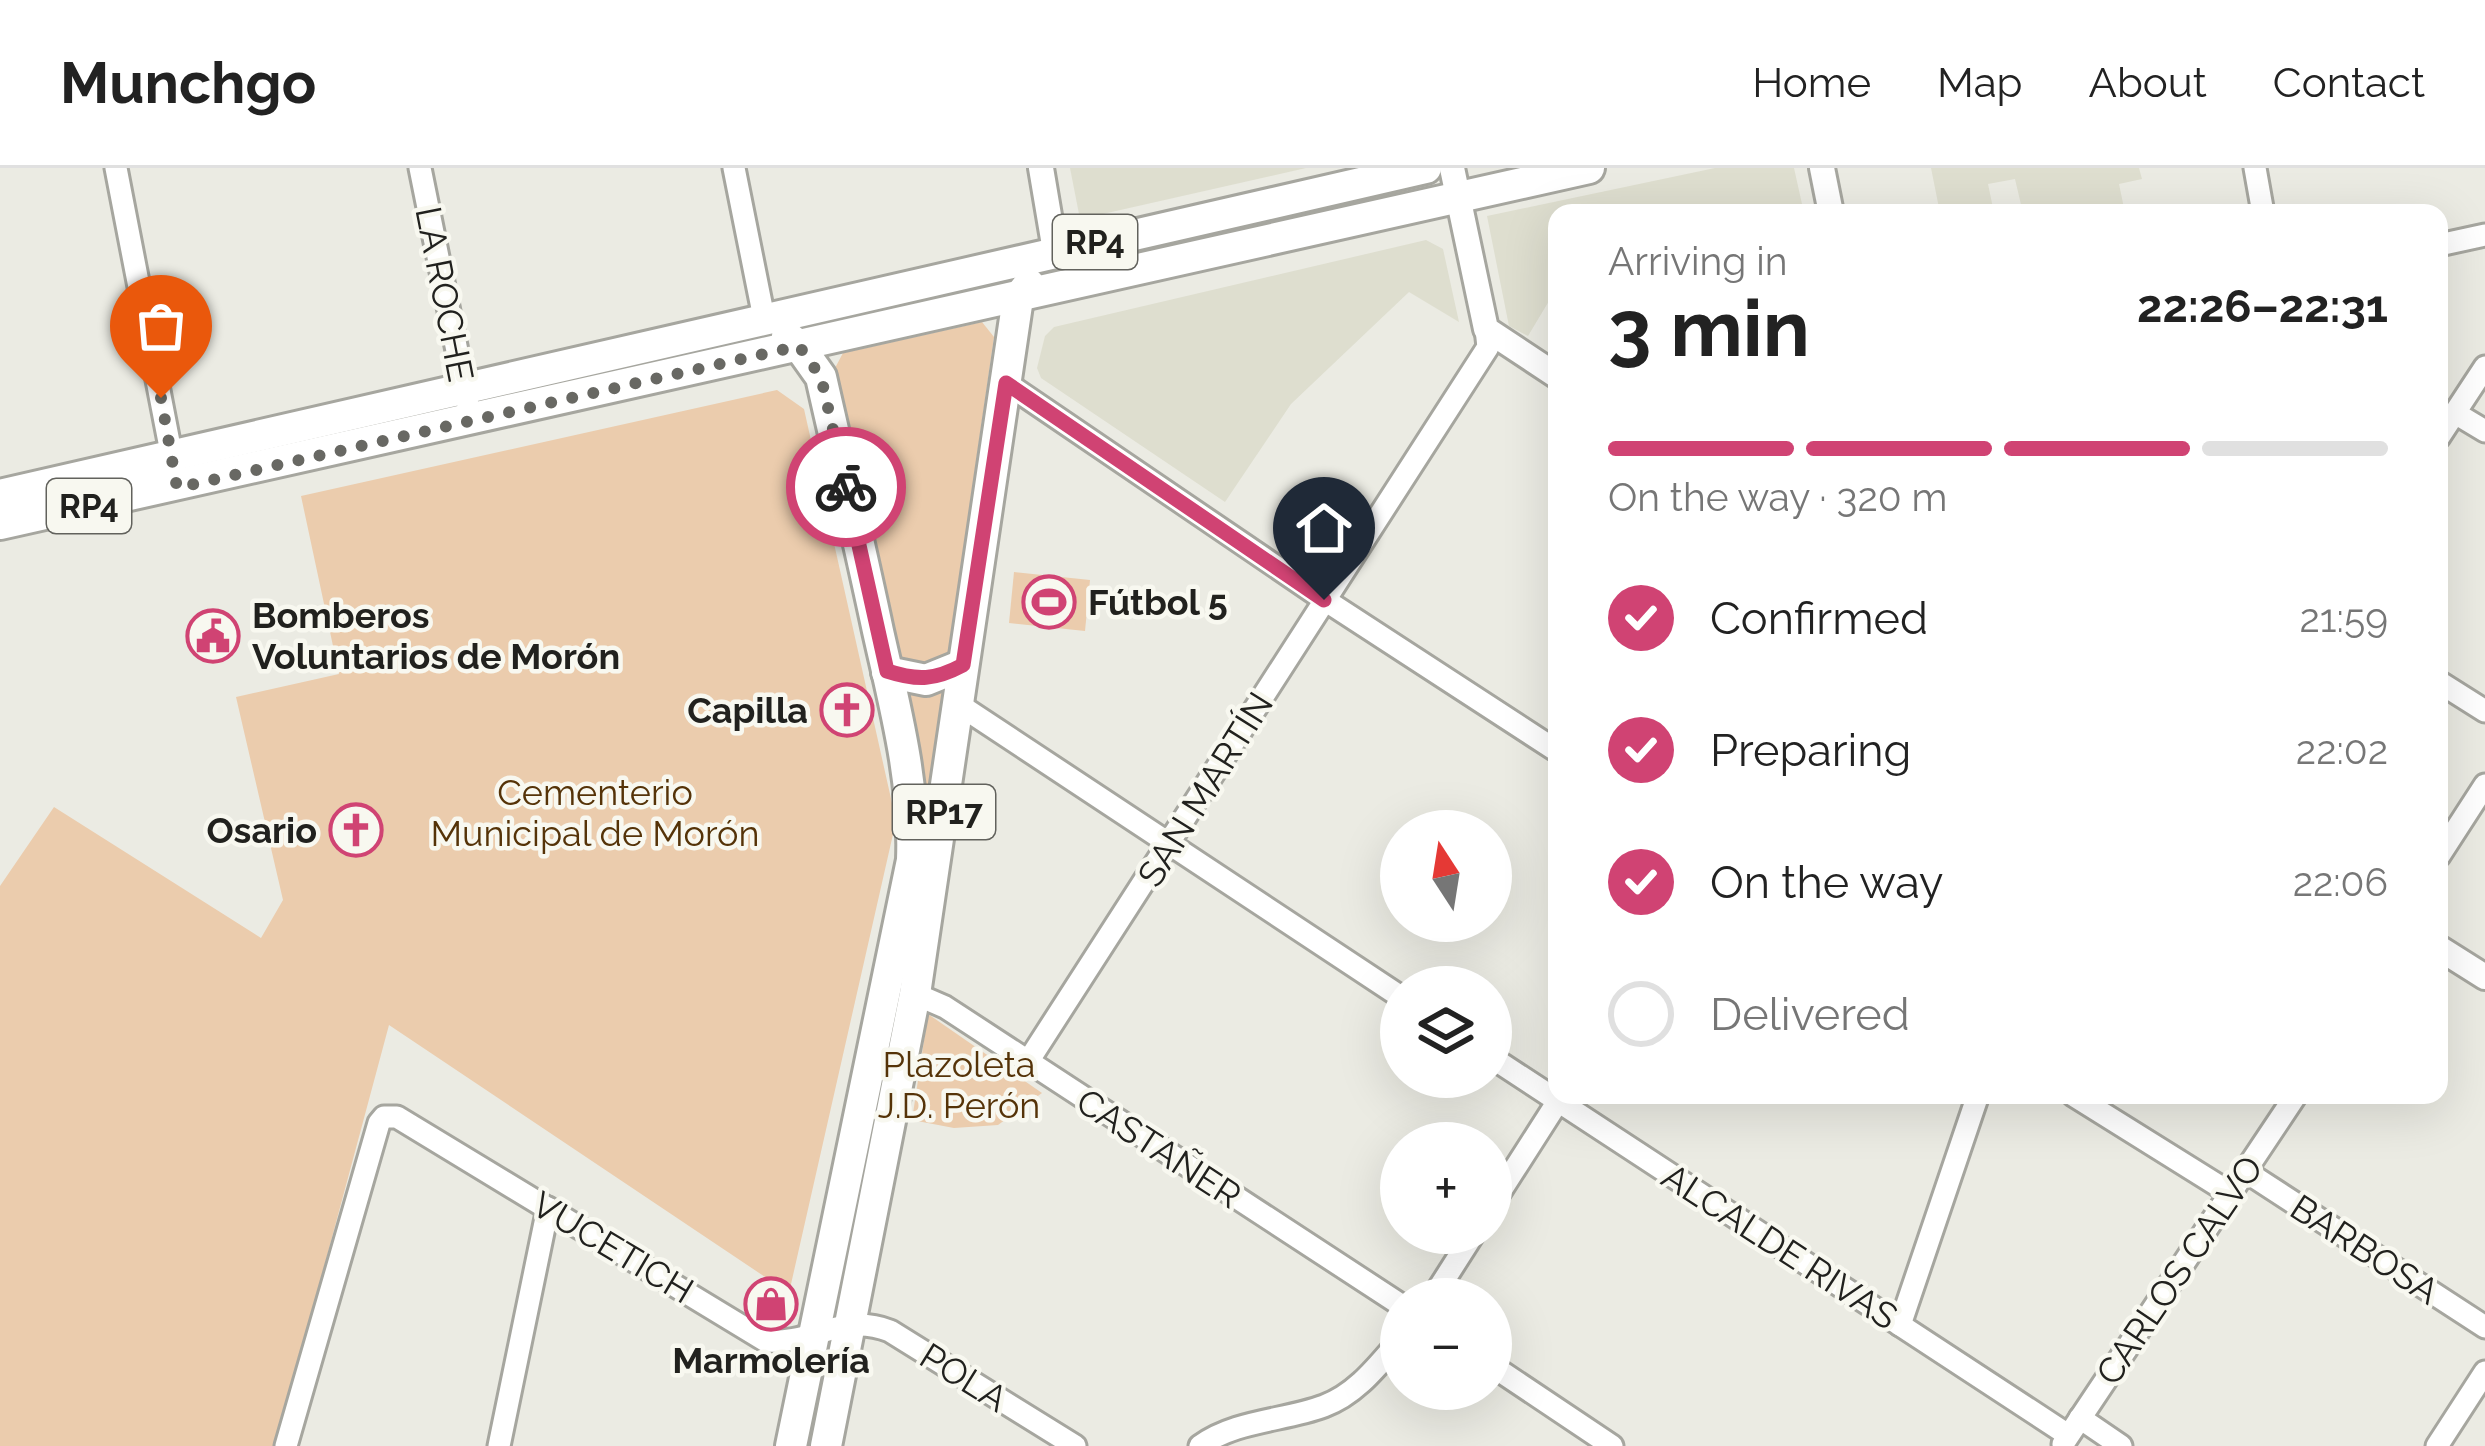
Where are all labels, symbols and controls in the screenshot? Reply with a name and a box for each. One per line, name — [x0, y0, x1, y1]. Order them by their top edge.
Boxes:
text: Munchgo — [60, 49, 316, 116]
text: Home — [1752, 58, 1871, 107]
text: Map — [1937, 58, 2023, 107]
text: About — [2089, 58, 2207, 107]
text: Contact — [2273, 58, 2425, 107]
street label: LA ROCHE — [407, 203, 483, 385]
road number: RP4 — [1053, 215, 1137, 269]
text: Arriving in — [1608, 238, 1788, 284]
pin — [110, 275, 212, 398]
text: 22:26–22:31 — [2137, 280, 2388, 333]
text: 3 min — [1608, 283, 1810, 374]
icon: bag — [128, 293, 194, 359]
courier — [786, 427, 906, 547]
icon: bike — [813, 454, 879, 520]
text: On the way · 320 m — [1608, 474, 1947, 520]
pin — [1273, 477, 1375, 600]
road number: RP4 — [47, 479, 131, 533]
icon: home — [1291, 495, 1357, 561]
sports icon: Fútbol 5 — [1021, 574, 1077, 630]
place label: Fútbol 5 — [1088, 581, 1228, 623]
icon: check — [1608, 585, 1674, 651]
text: Confirmed — [1710, 592, 1928, 645]
place label: Bomberos Voluntarios de Morón — [252, 594, 620, 677]
text: 21:59 — [2300, 595, 2388, 641]
public building icon: Bomberos Voluntarios de Morón — [185, 608, 241, 664]
church icon: Capilla — [819, 682, 875, 738]
street label: SAN MARTÍN — [1129, 684, 1281, 894]
place label: Capilla — [687, 689, 808, 731]
icon: check — [1608, 717, 1674, 783]
text: Preparing — [1710, 724, 1911, 777]
text: 22:02 — [2296, 727, 2388, 773]
park label: Cementerio Municipal de Morón — [431, 771, 759, 854]
road number: RP17 — [893, 785, 995, 839]
church icon: Osario — [328, 802, 384, 858]
place label: Osario — [206, 809, 317, 851]
north arrow — [1380, 810, 1512, 942]
map controls — [1380, 810, 1512, 1410]
icon: check — [1608, 849, 1674, 915]
text: On the way — [1710, 856, 1944, 909]
text: 22:06 — [2293, 859, 2388, 905]
button: layers — [1380, 966, 1512, 1098]
text: Delivered — [1710, 988, 1910, 1041]
park label: Plazoleta J.D. Perón — [878, 1043, 1040, 1126]
street label: CASTAÑER — [1069, 1079, 1249, 1217]
button: + — [1380, 1122, 1512, 1254]
street label: CARLOS CALVO — [2087, 1148, 2271, 1392]
street label: ALCALDE RIVAS — [1655, 1154, 1905, 1338]
street label: VUCETICH — [525, 1183, 701, 1311]
street label: BARBOSA — [2283, 1186, 2447, 1312]
shop icon: Marmolería — [743, 1276, 799, 1332]
button: − — [1380, 1278, 1512, 1410]
street label: POLA — [913, 1334, 1015, 1420]
place label: Marmolería — [672, 1339, 870, 1381]

